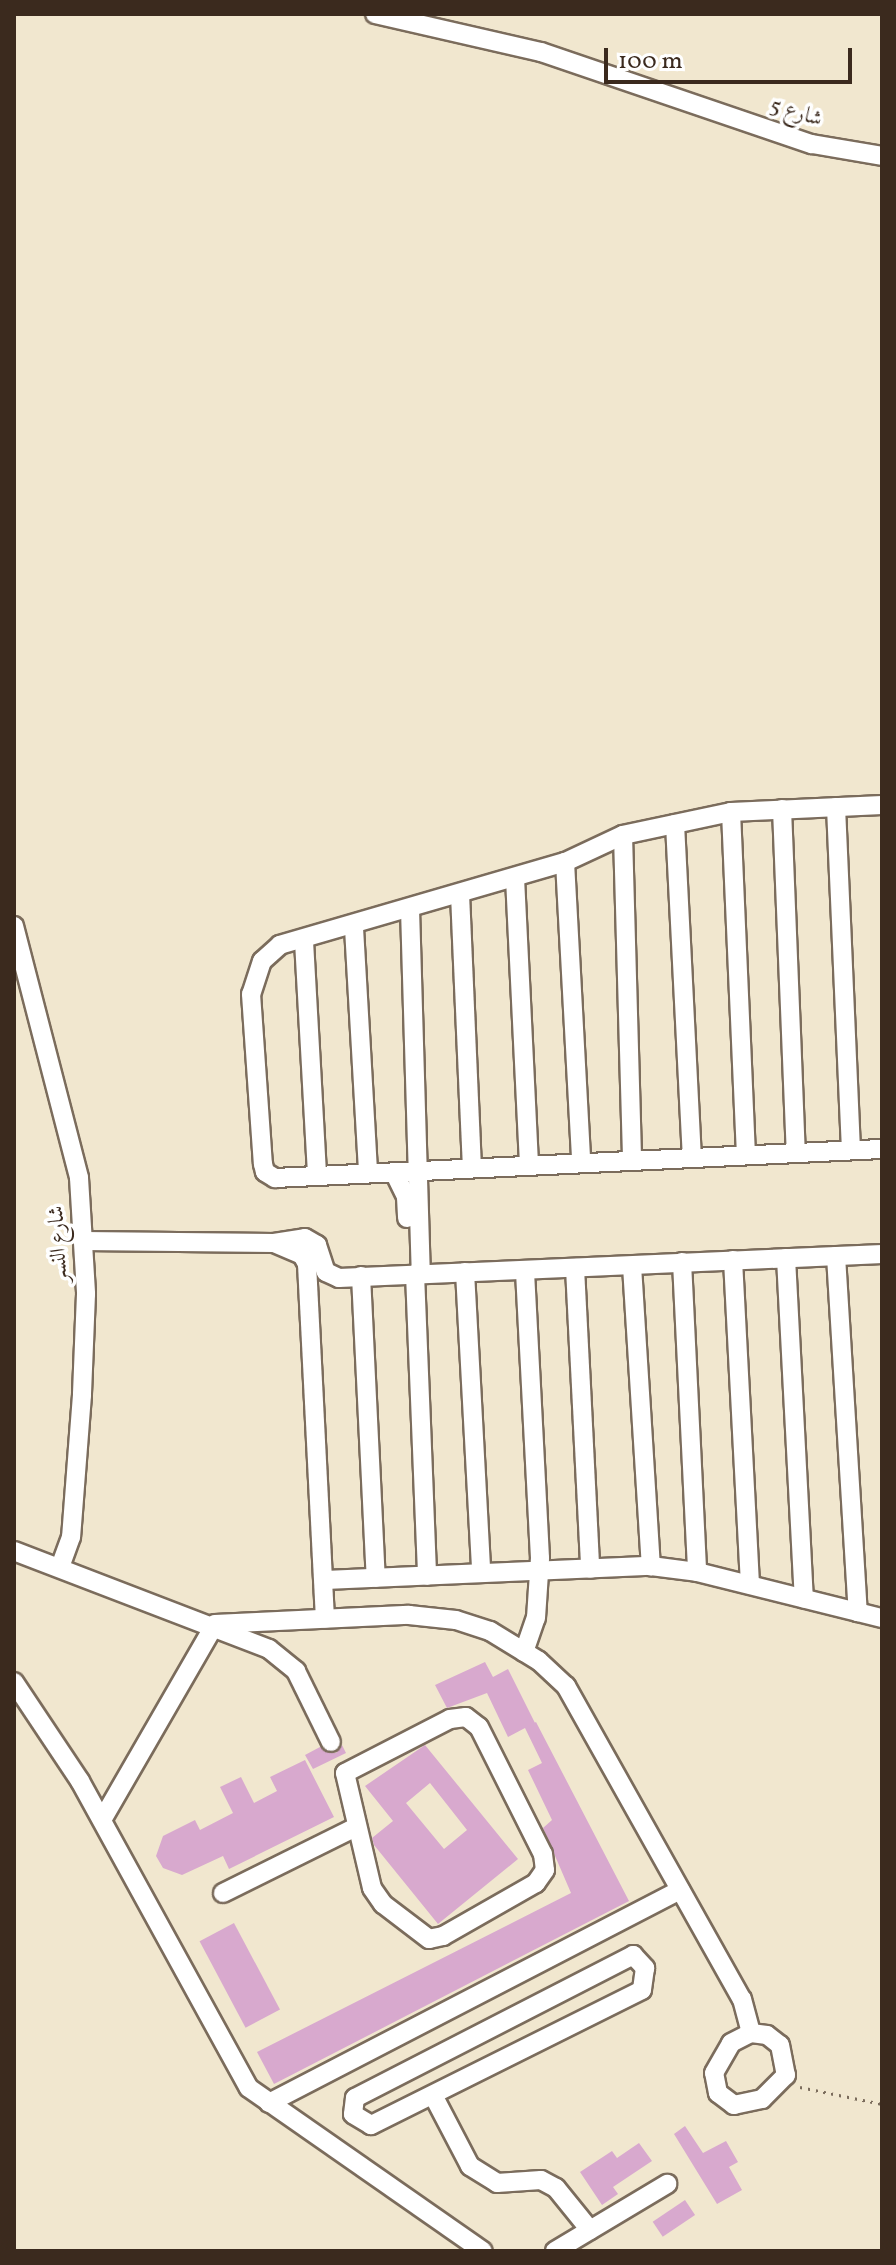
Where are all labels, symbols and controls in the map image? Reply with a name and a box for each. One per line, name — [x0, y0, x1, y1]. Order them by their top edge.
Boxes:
scale bar — [608, 32, 856, 82]
text: 100 m — [618, 45, 683, 79]
street label: شارع 5 — [767, 93, 825, 133]
street label: شارع النسر — [44, 1205, 74, 1283]

